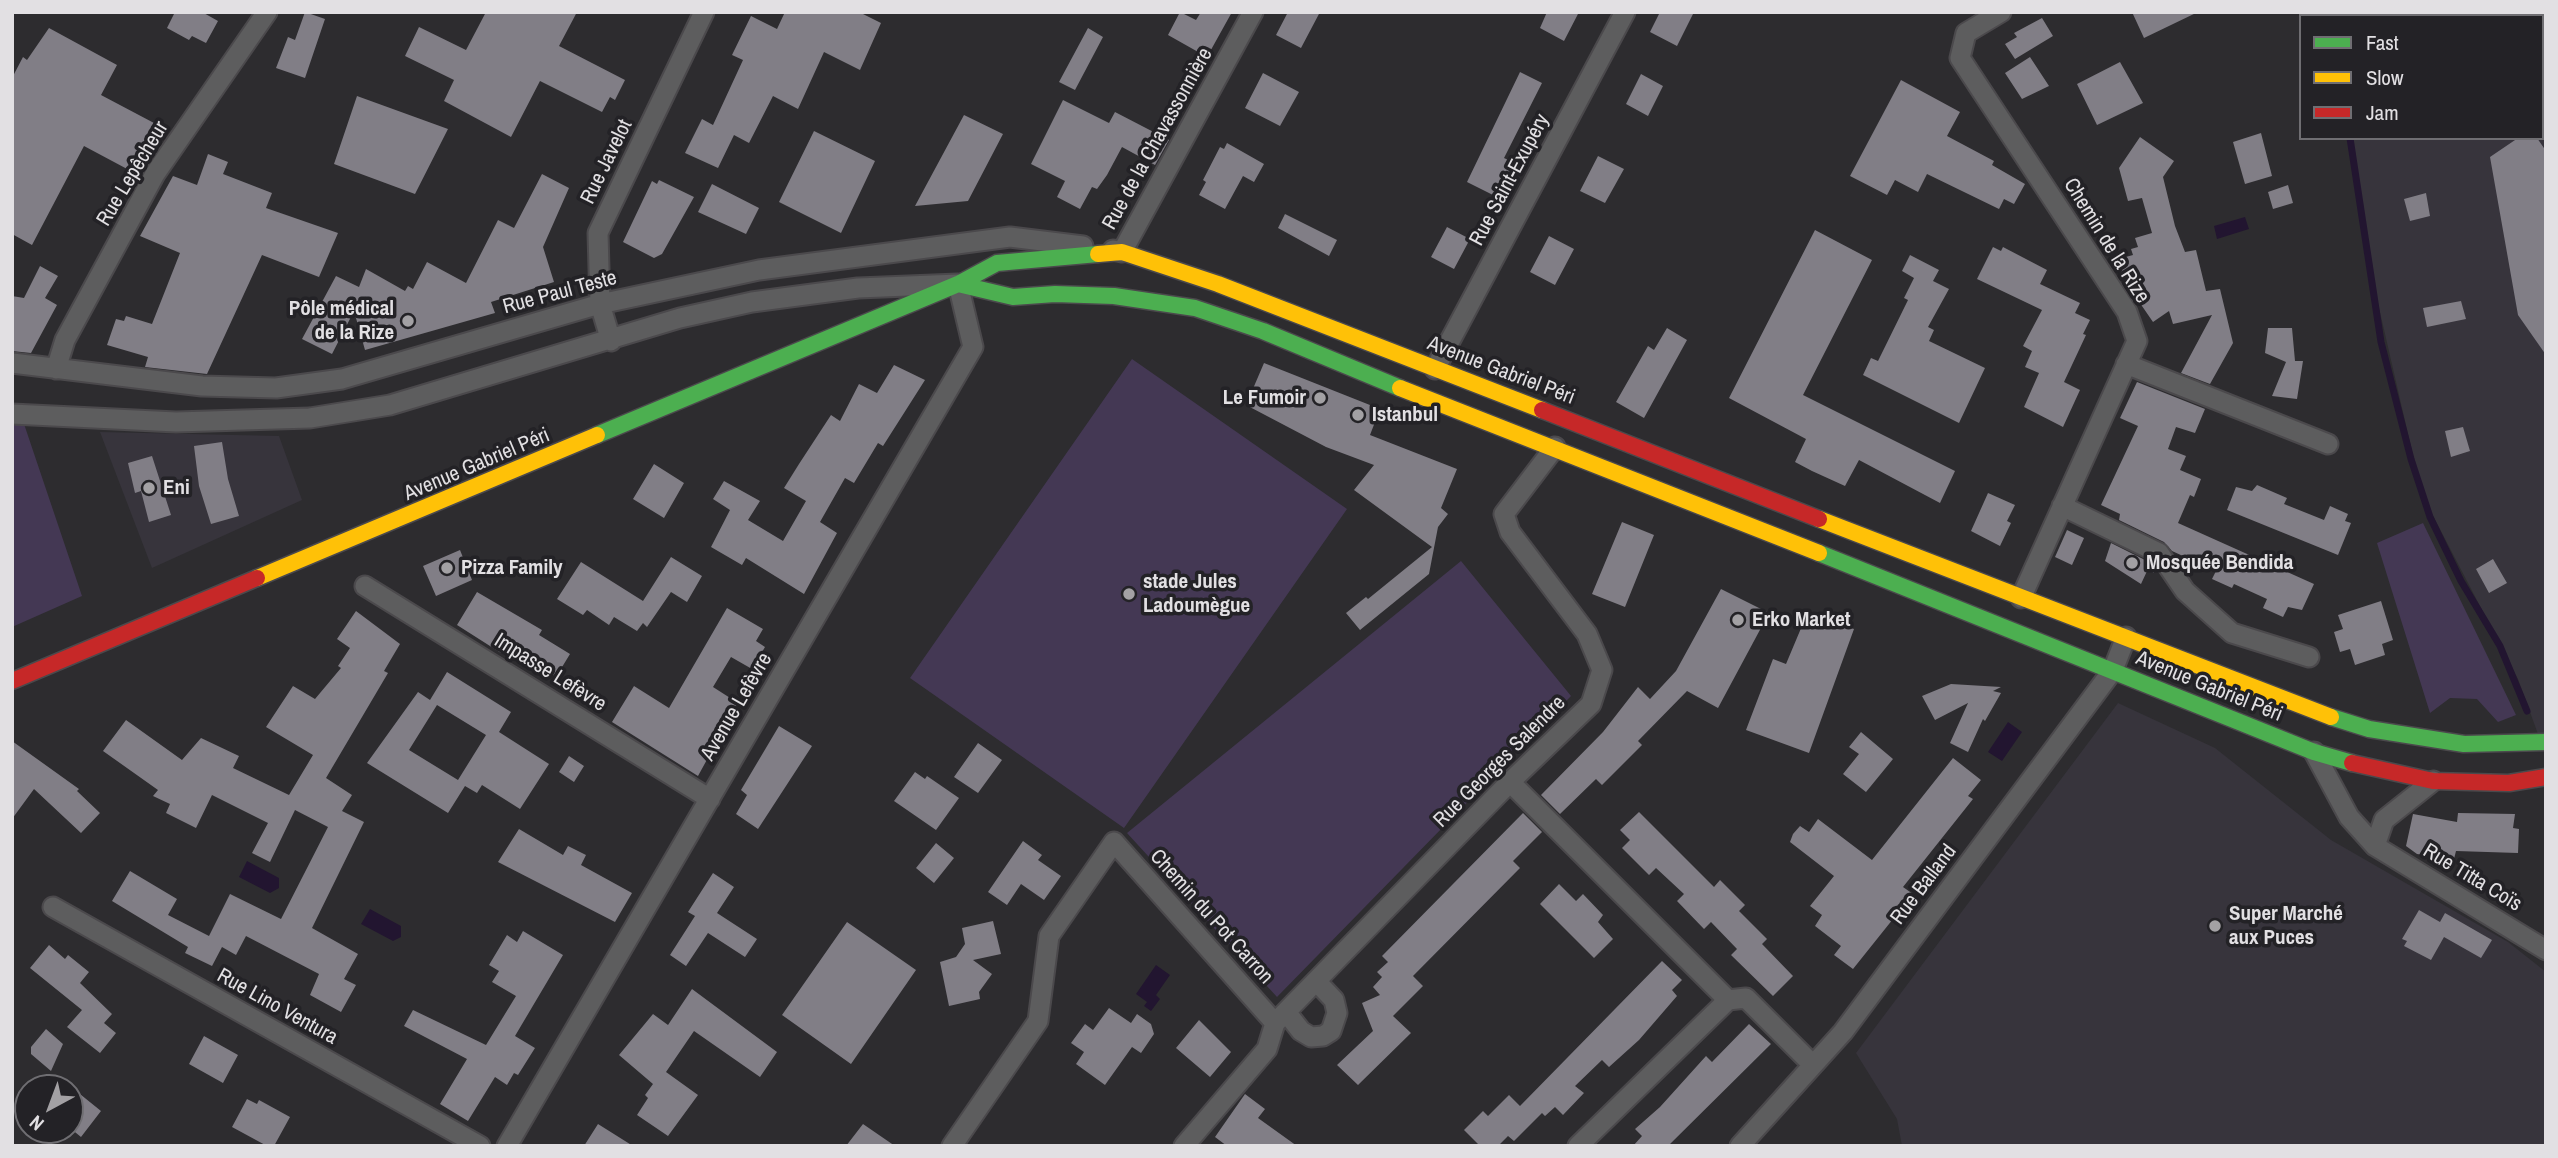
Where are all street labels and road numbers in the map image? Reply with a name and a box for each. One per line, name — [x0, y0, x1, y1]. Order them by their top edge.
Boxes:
street label: Rue de la Chavassonnière — [1098, 44, 1218, 234]
street label: Rue Saint-Exupéry — [1465, 110, 1555, 250]
street label: Rue Javelot — [576, 116, 638, 208]
street label: Rue Lepêcheur — [92, 117, 174, 231]
street label: Chemin de la Rize — [2058, 174, 2154, 308]
street label: Rue Paul Teste — [500, 266, 620, 320]
street label: Avenue Gabriel Péri — [1424, 331, 1578, 411]
street label: Avenue Gabriel Péri — [400, 423, 554, 507]
street label: Impasse Lefèvre — [489, 629, 611, 717]
street label: Avenue Gabriel Péri — [2132, 646, 2286, 728]
street label: Avenue Lefèvre — [696, 649, 778, 765]
street label: Rue Georges Salendre — [1429, 691, 1571, 833]
street label: Rue Titta Coïs — [2418, 839, 2526, 917]
street label: Rue Balland — [1886, 840, 1962, 930]
street label: Chemin du Pot Carron — [1144, 845, 1278, 989]
street label: Rue Lino Ventura — [212, 963, 342, 1051]

